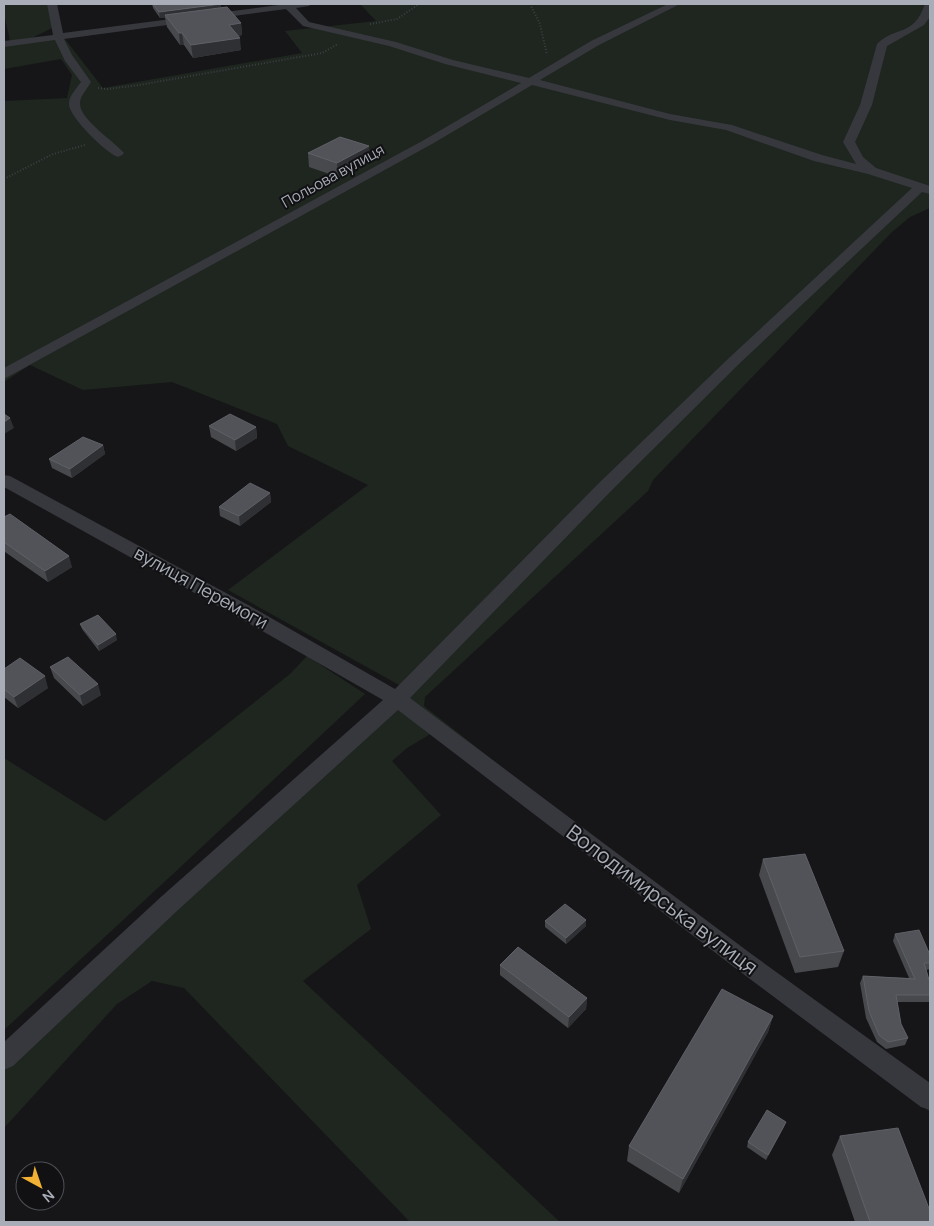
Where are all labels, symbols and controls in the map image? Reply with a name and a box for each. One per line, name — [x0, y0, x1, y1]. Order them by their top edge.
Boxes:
street label: Польова вулиця — [278, 139, 388, 213]
street label: вулиця Перемоги — [130, 540, 273, 634]
street label: Володимирська вулиця — [561, 818, 764, 980]
north arrow — [15, 1161, 65, 1211]
text: N — [39, 1186, 59, 1207]

